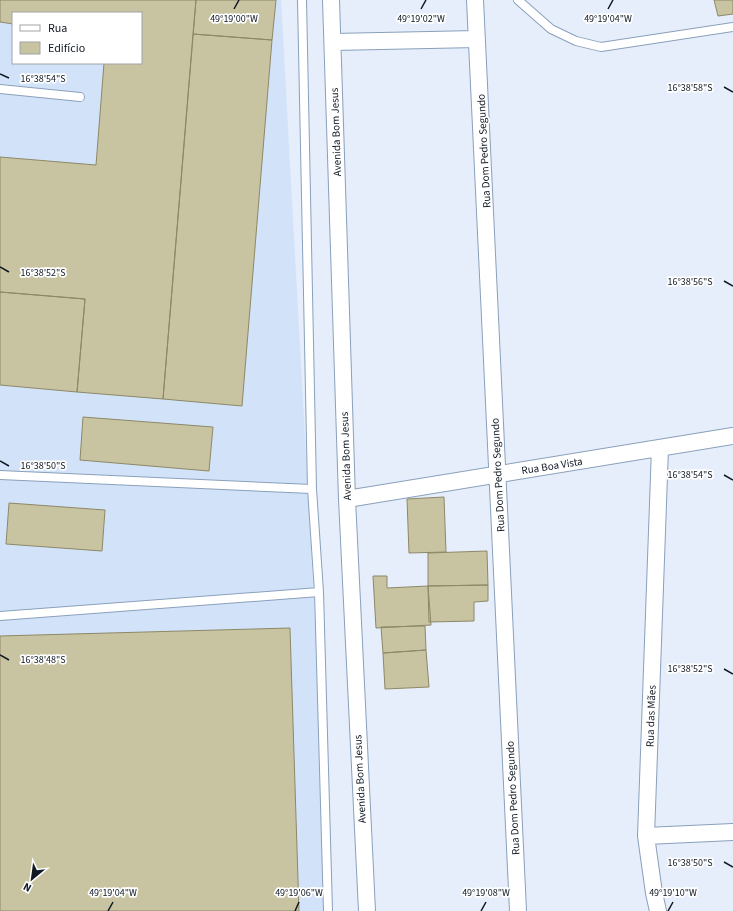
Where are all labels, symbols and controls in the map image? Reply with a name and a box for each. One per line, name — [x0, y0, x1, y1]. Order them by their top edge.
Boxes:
legend — [12, 12, 142, 64]
text: 49°19'00"W — [210, 12, 258, 26]
text: 49°19'02"W — [397, 12, 445, 26]
text: 49°19'04"W — [584, 12, 632, 26]
text: Rua — [48, 20, 67, 37]
text: Edifício — [48, 40, 85, 57]
text: 16°38'54"S — [20, 72, 66, 86]
text: 16°38'58"S — [667, 81, 713, 95]
street label: Avenida Bom Jesus — [327, 87, 345, 177]
street label: Rua Dom Pedro Segundo — [474, 94, 494, 208]
text: 16°38'52"S — [20, 266, 66, 280]
text: 16°38'56"S — [667, 275, 713, 289]
street label: Avenida Bom Jesus — [337, 411, 355, 501]
street label: Rua Dom Pedro Segundo — [488, 418, 508, 532]
street label: Rua Boa Vista — [520, 454, 584, 478]
text: 16°38'50"S — [20, 459, 66, 473]
text: 16°38'54"S — [667, 468, 713, 482]
text: 16°38'48"S — [20, 653, 66, 667]
text: 16°38'52"S — [667, 662, 713, 676]
street label: Rua das Mães — [642, 684, 660, 747]
street label: Avenida Bom Jesus — [350, 734, 370, 824]
street label: Rua Dom Pedro Segundo — [503, 741, 523, 855]
text: 16°38'50"S — [667, 856, 713, 870]
north arrow — [12, 859, 52, 899]
text: N — [21, 879, 34, 896]
text: 49°19'04"W — [89, 886, 137, 900]
text: 49°19'06"W — [275, 886, 323, 900]
text: 49°19'08"W — [462, 886, 510, 900]
text: 49°19'10"W — [649, 886, 697, 900]

